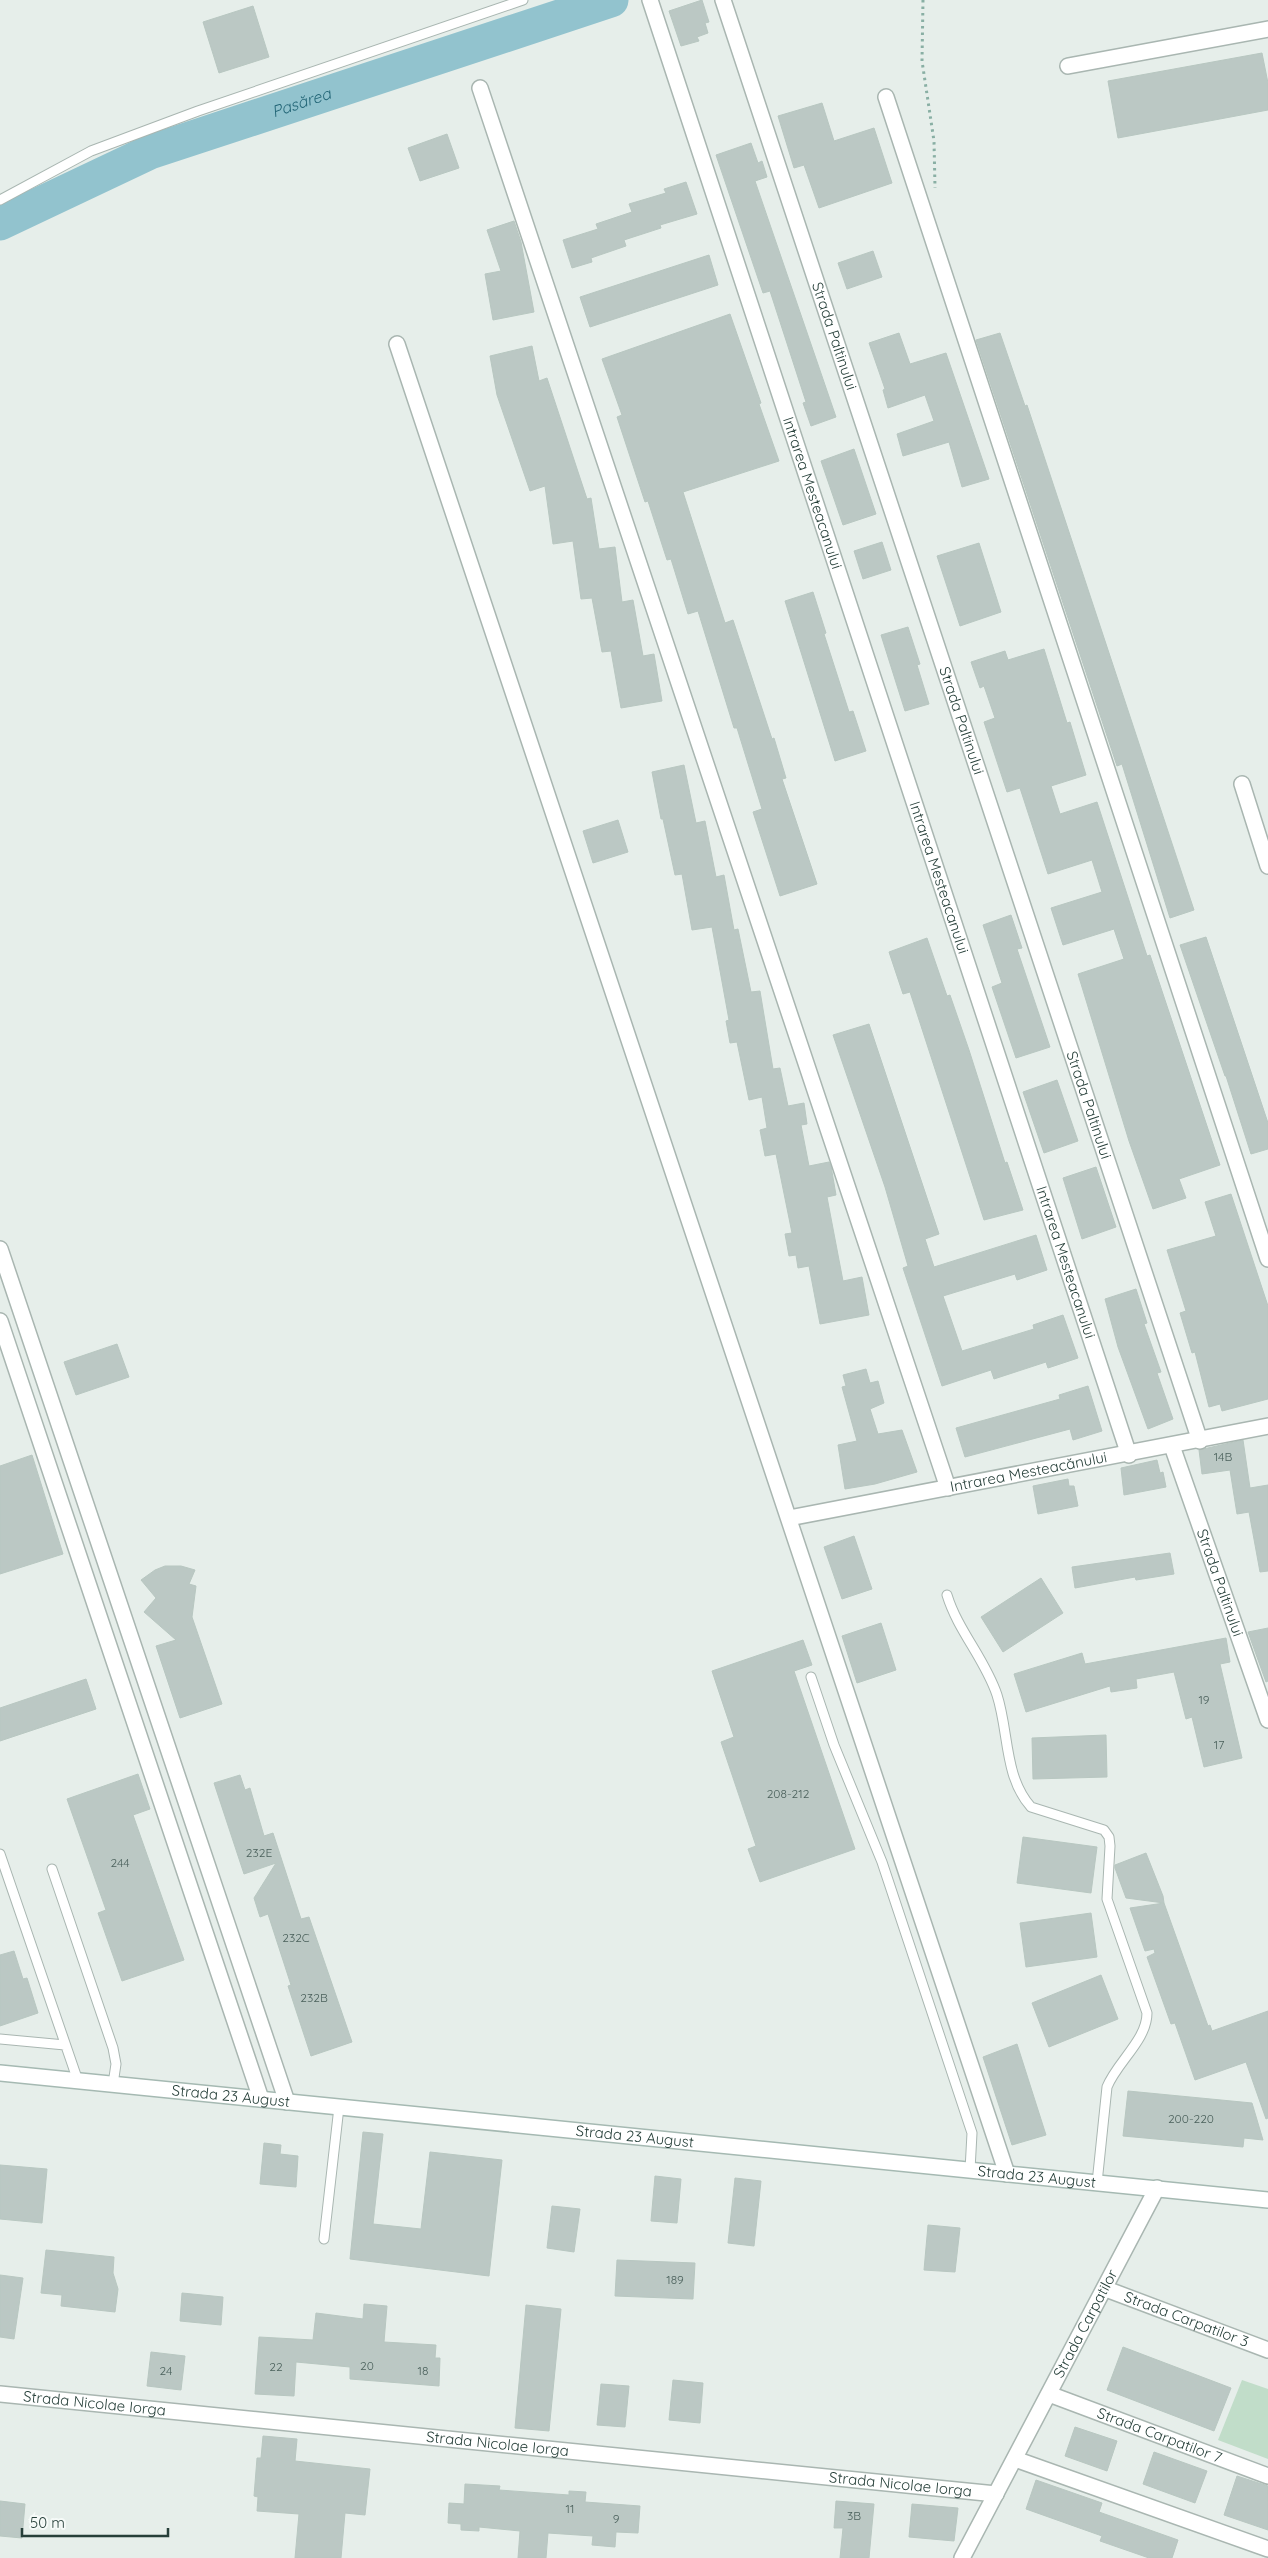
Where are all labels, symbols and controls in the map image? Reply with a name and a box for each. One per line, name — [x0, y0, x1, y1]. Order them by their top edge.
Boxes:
water label: Pasărea — [269, 83, 334, 121]
street label: Strada Paltinului — [808, 279, 861, 392]
street label: Intrarea Mesteacanului — [779, 414, 847, 571]
street label: Strada Paltinului — [935, 664, 989, 777]
street label: Intrarea Mesteacanului — [905, 799, 973, 956]
street label: Strada Paltinului — [1063, 1048, 1116, 1161]
street label: Intrarea Mesteacanului — [1032, 1184, 1100, 1341]
street label: Intrarea Mesteacănului — [949, 1447, 1109, 1496]
house number: 14B — [1214, 1449, 1232, 1464]
street label: Strada Paltinului — [1193, 1526, 1248, 1639]
house number: 19 — [1198, 1692, 1210, 1707]
house number: 17 — [1214, 1737, 1224, 1752]
house number: 208-212 — [767, 1786, 810, 1801]
house number: 232E — [246, 1845, 272, 1860]
house number: 244 — [110, 1855, 130, 1870]
house number: 232C — [282, 1930, 310, 1945]
house number: 232B — [300, 1990, 328, 2005]
street label: Strada 23 August — [171, 2080, 291, 2111]
house number: 200-220 — [1168, 2111, 1214, 2126]
street label: Strada 23 August — [575, 2121, 695, 2151]
street label: Strada 23 August — [977, 2161, 1097, 2192]
street label: Strada Carpatilor — [1049, 2266, 1122, 2381]
house number: 189 — [666, 2272, 684, 2287]
street label: Strada Carpatilor 3 — [1122, 2287, 1252, 2351]
house number: 20 — [360, 2358, 374, 2373]
house number: 22 — [269, 2359, 283, 2374]
house number: 24 — [160, 2363, 172, 2378]
house number: 18 — [418, 2363, 428, 2378]
street label: Strada Nicolae Iorga — [22, 2386, 167, 2420]
street label: Strada Carpatilor 7 — [1095, 2403, 1225, 2467]
street label: Strada Nicolae Iorga — [425, 2427, 570, 2460]
street label: Strada Nicolae Iorga — [828, 2467, 973, 2501]
house number: 11 — [566, 2501, 574, 2516]
scale bar — [22, 2506, 169, 2538]
house number: 3B — [847, 2508, 861, 2523]
house number: 9 — [613, 2511, 620, 2526]
text: 50 m — [30, 2513, 65, 2532]

